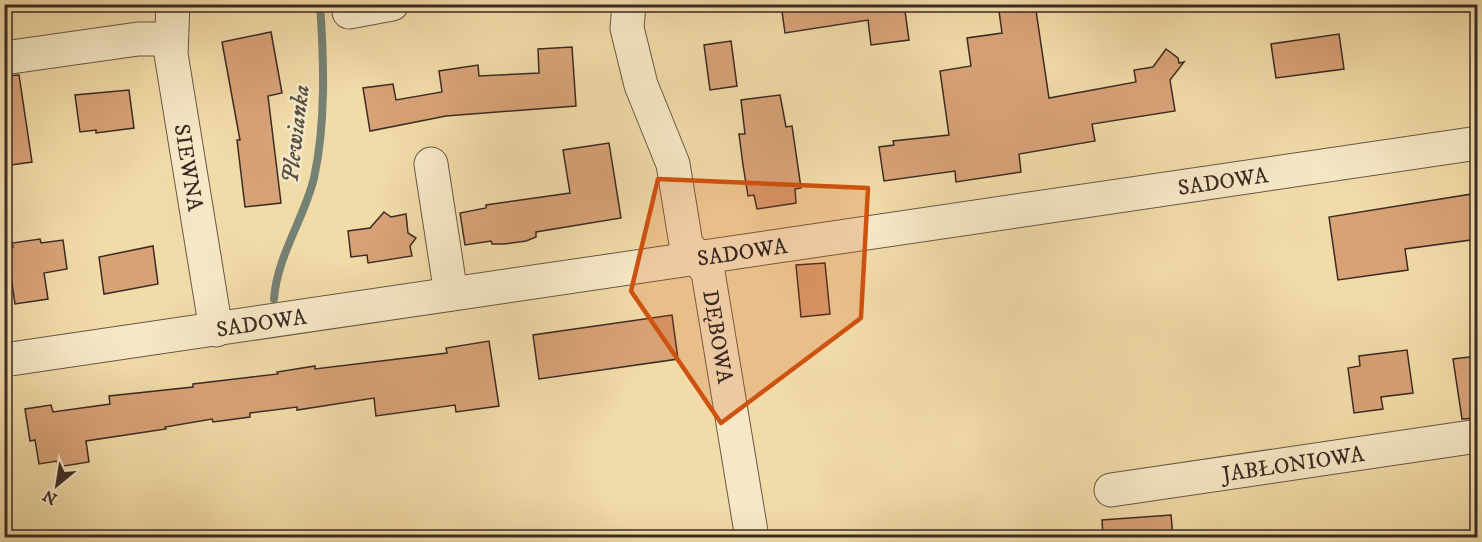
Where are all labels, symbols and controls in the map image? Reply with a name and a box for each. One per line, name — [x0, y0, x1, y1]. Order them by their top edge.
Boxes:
water label: Plewianka — [275, 83, 317, 185]
street label: SIEWNA — [168, 122, 209, 214]
street label: SADOWA — [1176, 162, 1271, 202]
street label: SADOWA — [695, 233, 790, 273]
street label: DĘBOWA — [696, 288, 738, 386]
street label: SADOWA — [215, 304, 309, 344]
street label: JABŁONIOWA — [1218, 441, 1367, 489]
north arrow — [27, 455, 87, 515]
text: N — [39, 485, 61, 509]

